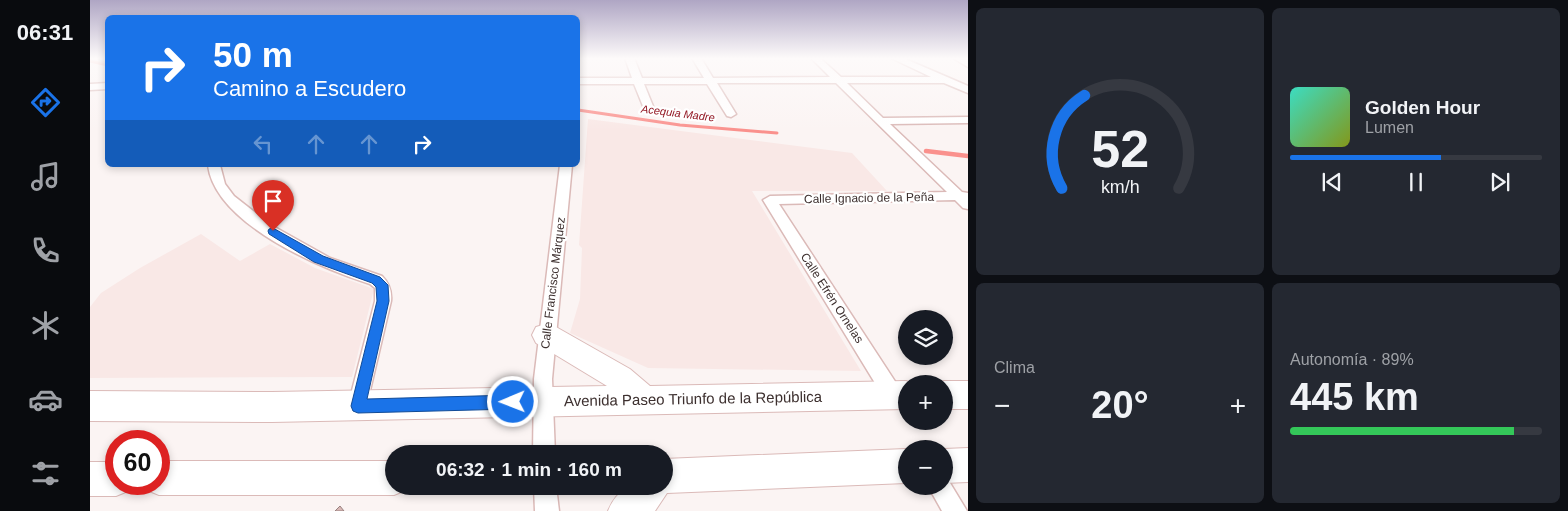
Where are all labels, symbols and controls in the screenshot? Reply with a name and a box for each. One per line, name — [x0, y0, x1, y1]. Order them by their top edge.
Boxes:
text: 06:31 — [17, 20, 73, 45]
icon: right — [130, 35, 195, 100]
text: 50 m — [213, 35, 293, 74]
text: Camino a Escudero — [213, 76, 406, 101]
icon: directions — [28, 85, 63, 120]
text: Golden Hour — [1365, 97, 1480, 118]
water label: Acequia Madre — [640, 102, 715, 123]
text: Lumen — [1365, 119, 1414, 136]
text: 52 — [1091, 120, 1149, 178]
icon: left — [249, 130, 277, 158]
icon: ahead — [302, 130, 330, 158]
icon: ahead — [355, 130, 383, 158]
icon: right — [408, 130, 436, 158]
icon: music — [28, 159, 63, 194]
icon: previous — [1318, 168, 1346, 196]
icon: pause — [1402, 168, 1430, 196]
icon: next — [1486, 168, 1514, 196]
text: km/h — [1101, 177, 1139, 197]
pin — [252, 180, 294, 231]
icon: arrive — [259, 187, 287, 215]
street label: Calle Ignacio de la Peña — [804, 190, 934, 206]
street label: Calle Francisco Márquez — [538, 216, 568, 350]
icon: phone — [28, 233, 63, 268]
street label: Calle Efrén Ornelas — [798, 250, 866, 346]
icon: climate — [28, 308, 63, 343]
map controls — [898, 310, 953, 495]
button: layers — [898, 310, 953, 365]
text: Autonomía · 89% — [1290, 351, 1414, 368]
text: Clima — [994, 359, 1035, 376]
position arrow — [486, 375, 538, 427]
button: + — [898, 375, 953, 430]
text: 445 km — [1290, 376, 1419, 418]
icon: car — [28, 382, 63, 417]
text: 20° — [1091, 384, 1149, 426]
street label: Avenida Paseo Triunfo de la República — [564, 388, 823, 409]
text: − — [994, 390, 1010, 421]
text: + — [1230, 390, 1246, 421]
speed limit sign: 60 — [105, 430, 170, 495]
button: − — [898, 440, 953, 495]
icon: filters — [28, 456, 63, 491]
text: 06:32 · 1 min · 160 m — [436, 459, 622, 480]

